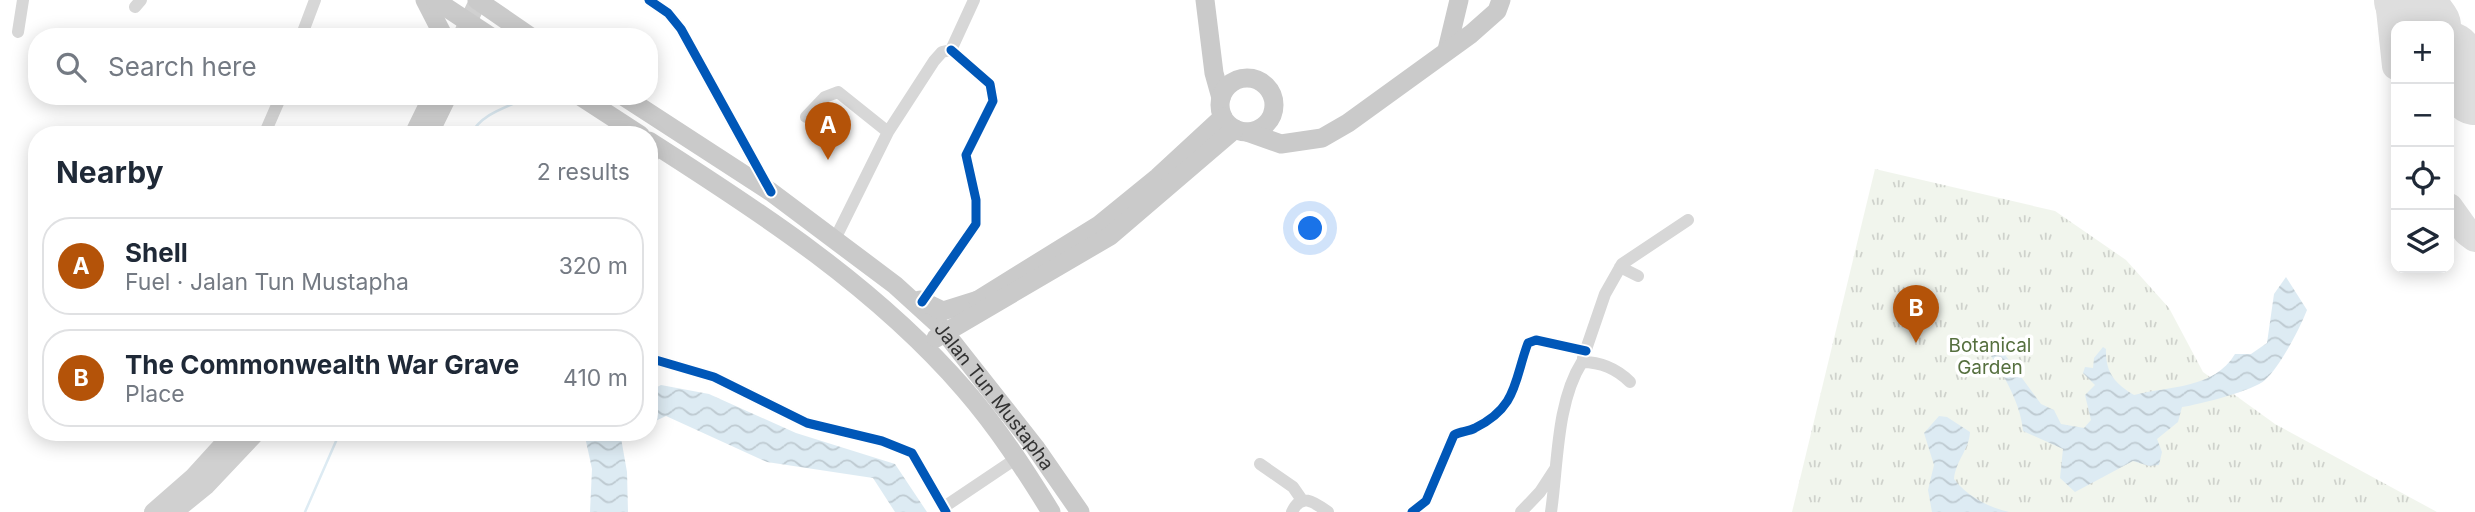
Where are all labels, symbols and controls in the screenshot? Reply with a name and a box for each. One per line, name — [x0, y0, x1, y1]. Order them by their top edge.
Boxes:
map controls — [2391, 21, 2454, 273]
button: + — [2391, 21, 2454, 84]
search box — [28, 28, 658, 105]
icon: search — [52, 48, 90, 86]
text: Search here — [108, 51, 257, 82]
button: − — [2391, 84, 2454, 147]
pin: A — [805, 102, 851, 160]
button: locate — [2391, 147, 2454, 210]
text: Nearby — [56, 154, 164, 190]
text: 2 results — [537, 158, 630, 186]
button: layers — [2391, 210, 2454, 273]
your location — [1293, 211, 1327, 245]
text: Shell — [125, 237, 188, 268]
text: A — [72, 252, 90, 280]
text: 320 m — [559, 252, 628, 280]
text: Fuel · Jalan Tun Mustapha — [125, 268, 409, 296]
pin: B — [1893, 285, 1939, 343]
street label: Jalan Tun Mustapha — [930, 318, 1059, 474]
park label: Botanical Garden — [1949, 334, 2031, 379]
text: The Commonwealth War Grave — [125, 349, 519, 380]
text: B — [73, 364, 89, 392]
text: 410 m — [563, 364, 628, 392]
text: Place — [125, 380, 185, 408]

